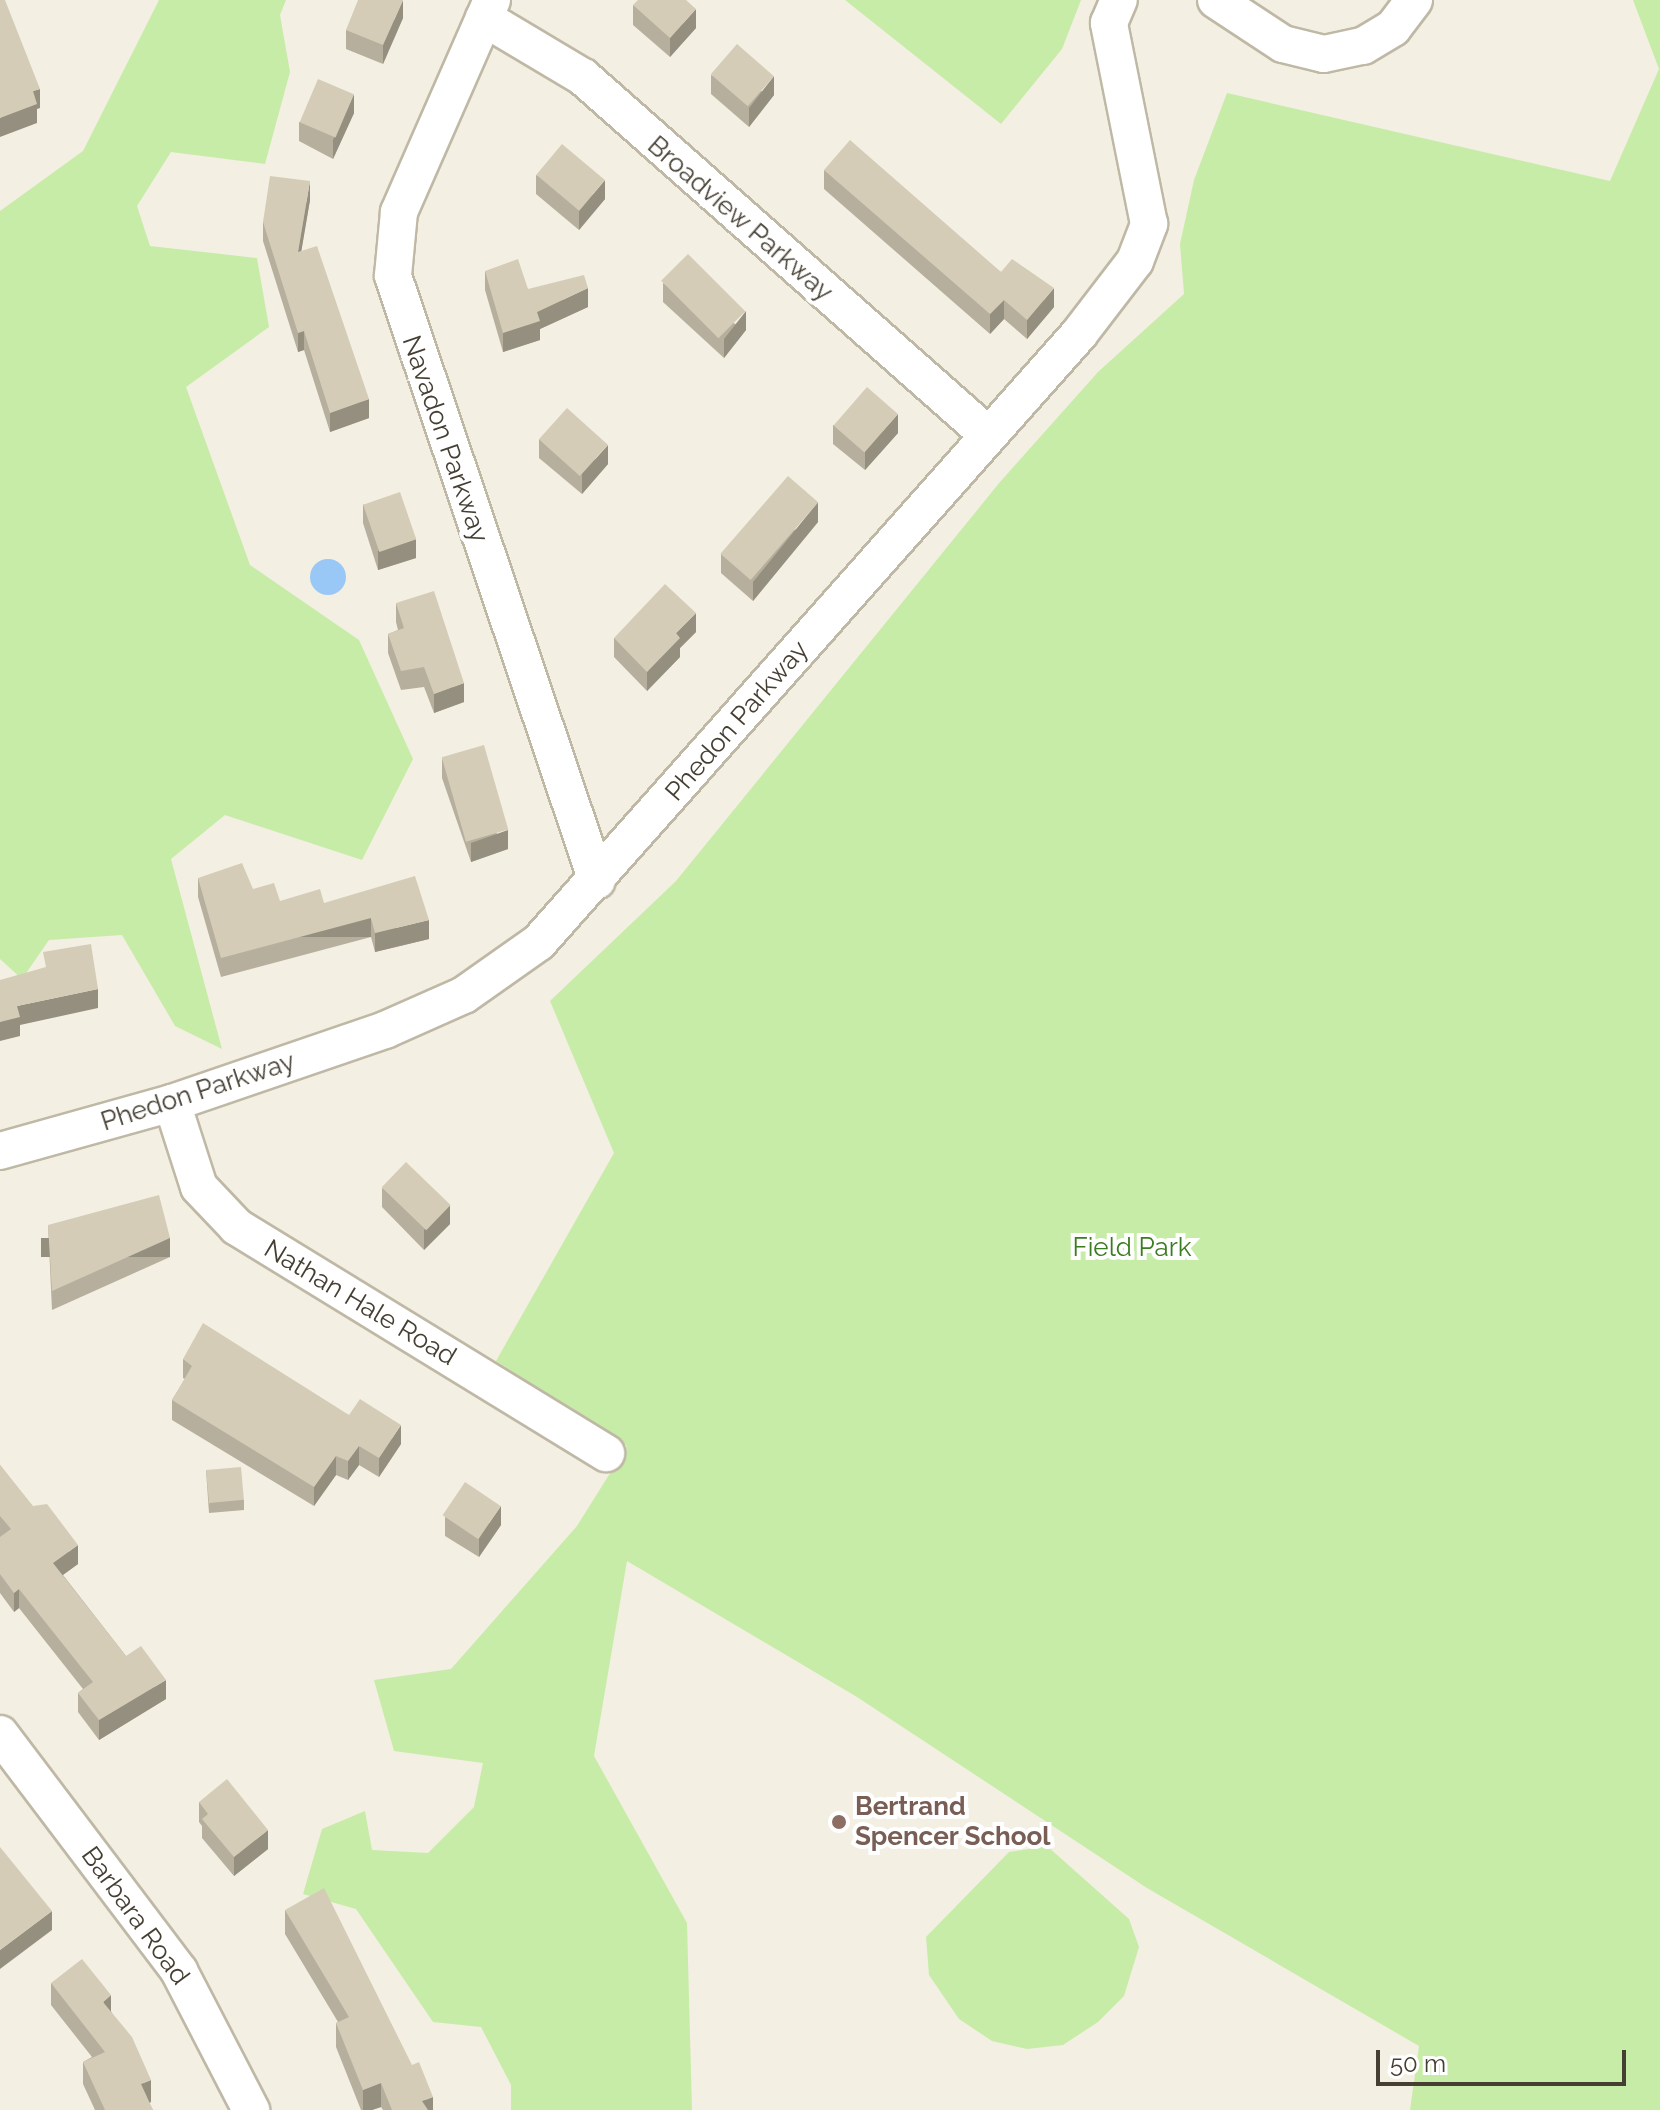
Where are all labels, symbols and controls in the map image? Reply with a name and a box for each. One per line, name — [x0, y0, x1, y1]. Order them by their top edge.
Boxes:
street label: Broadview Parkway — [641, 130, 839, 308]
street label: Navadon Parkway — [395, 332, 495, 546]
street label: Phedon Parkway — [659, 635, 815, 807]
street label: Phedon Parkway — [97, 1046, 299, 1138]
park label: Field Park — [1072, 1232, 1192, 1264]
street label: Nathan Hale Road — [258, 1233, 462, 1373]
place label: Bertrand Spencer School — [855, 1791, 1051, 1852]
marker: Bertrand Spencer School — [830, 1813, 848, 1831]
street label: Barbara Road — [74, 1841, 196, 1991]
scale bar — [1380, 2034, 1630, 2084]
text: 50 m — [1390, 2049, 1446, 2078]

